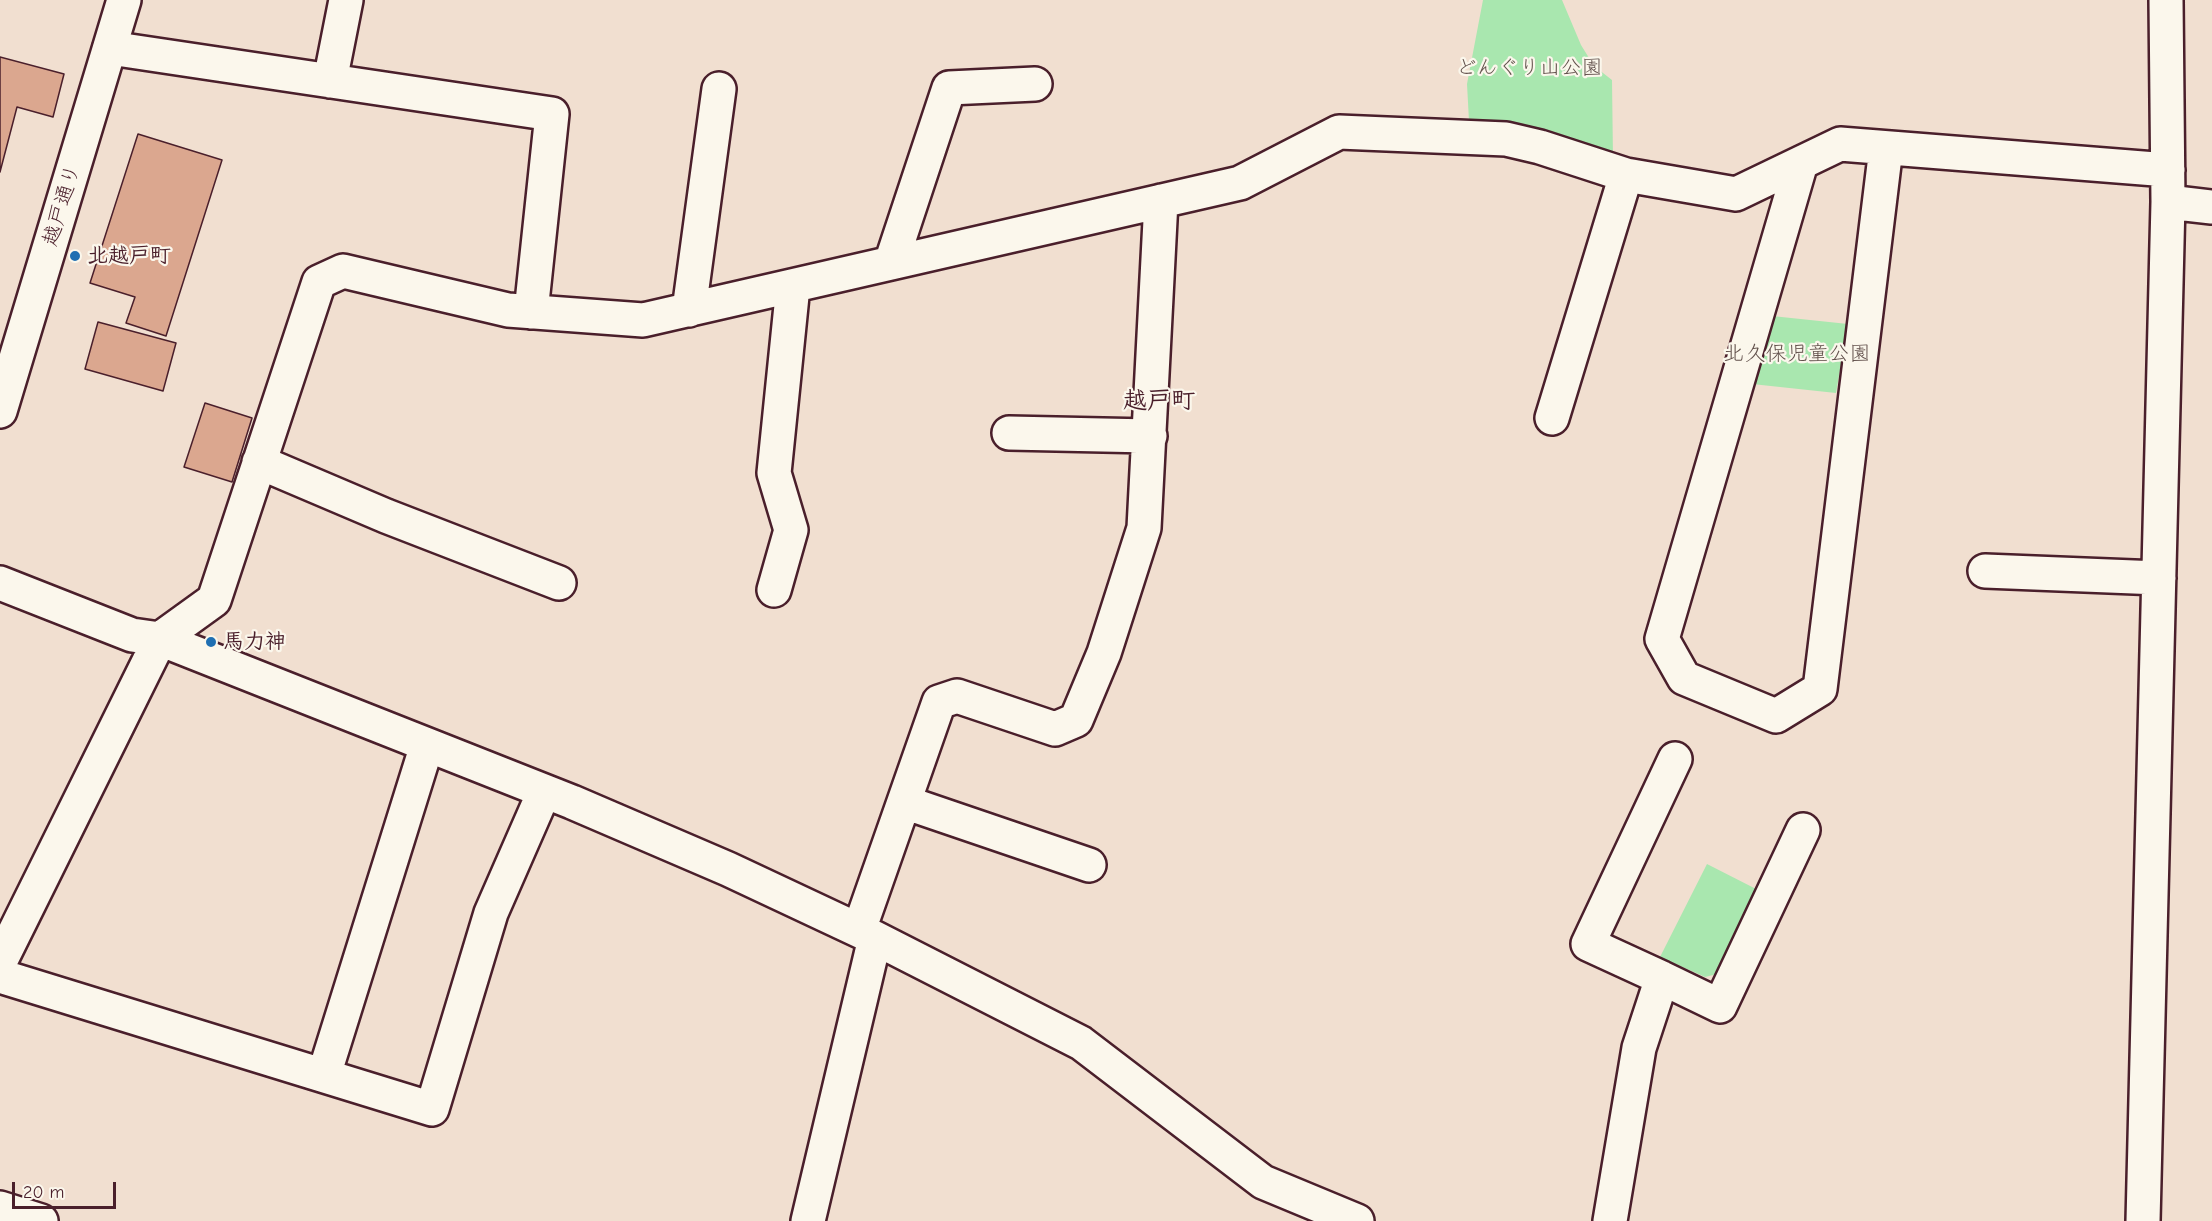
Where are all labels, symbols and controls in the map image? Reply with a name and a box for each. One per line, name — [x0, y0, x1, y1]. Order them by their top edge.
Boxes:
park label: どんぐり山公園 — [1456, 55, 1602, 81]
street label: 越戸通り — [38, 161, 86, 249]
place label: 北越戸町 — [87, 243, 171, 269]
marker: 北越戸町 — [68, 249, 82, 263]
park label: 北久保児童公園 — [1724, 341, 1870, 367]
district label: 越戸町 — [1123, 387, 1195, 415]
place label: 馬力神 — [223, 629, 286, 655]
marker: 馬力神 — [204, 635, 218, 649]
scale bar — [15, 1170, 118, 1208]
text: 20 m — [23, 1182, 64, 1203]

